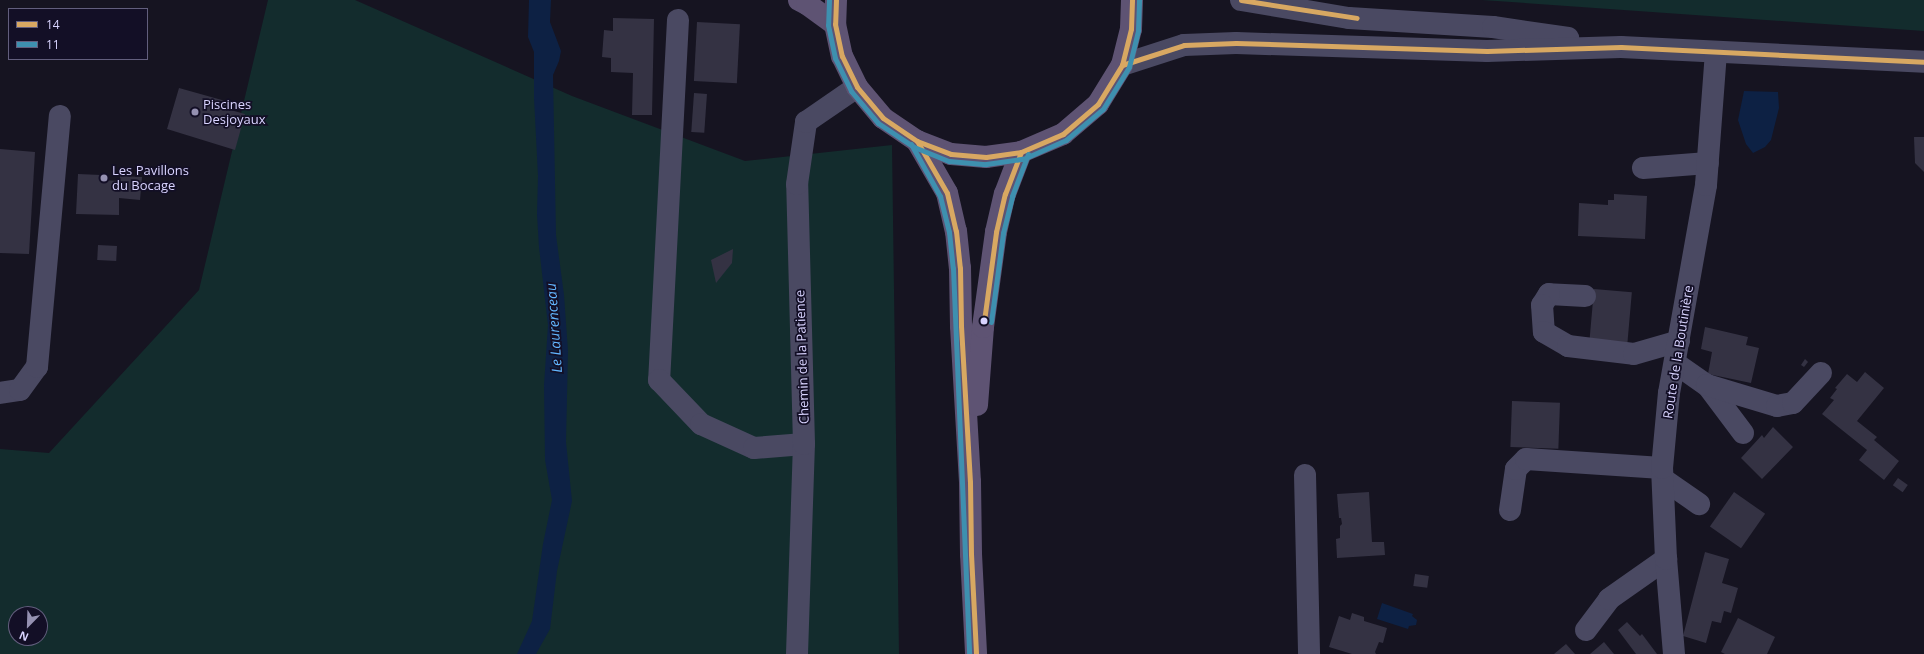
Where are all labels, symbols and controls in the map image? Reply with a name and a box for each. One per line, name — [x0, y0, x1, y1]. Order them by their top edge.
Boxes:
legend — [8, 8, 148, 60]
text: 14 — [46, 16, 60, 33]
text: 11 — [46, 36, 60, 53]
place label: Piscines Desjoyaux — [203, 97, 266, 128]
marker: Piscines Desjoyaux — [190, 107, 200, 117]
place label: Les Pavillons du Bocage — [112, 163, 189, 194]
marker: Les Pavillons du Bocage — [99, 173, 109, 183]
water label: Le Laurenceau — [542, 283, 566, 373]
street label: Route de la Boutinière — [1660, 284, 1696, 420]
street label: Chemin de la Patience — [792, 290, 812, 424]
unlabelled marker — [979, 316, 989, 326]
north arrow — [8, 606, 48, 646]
text: N — [16, 628, 31, 645]

